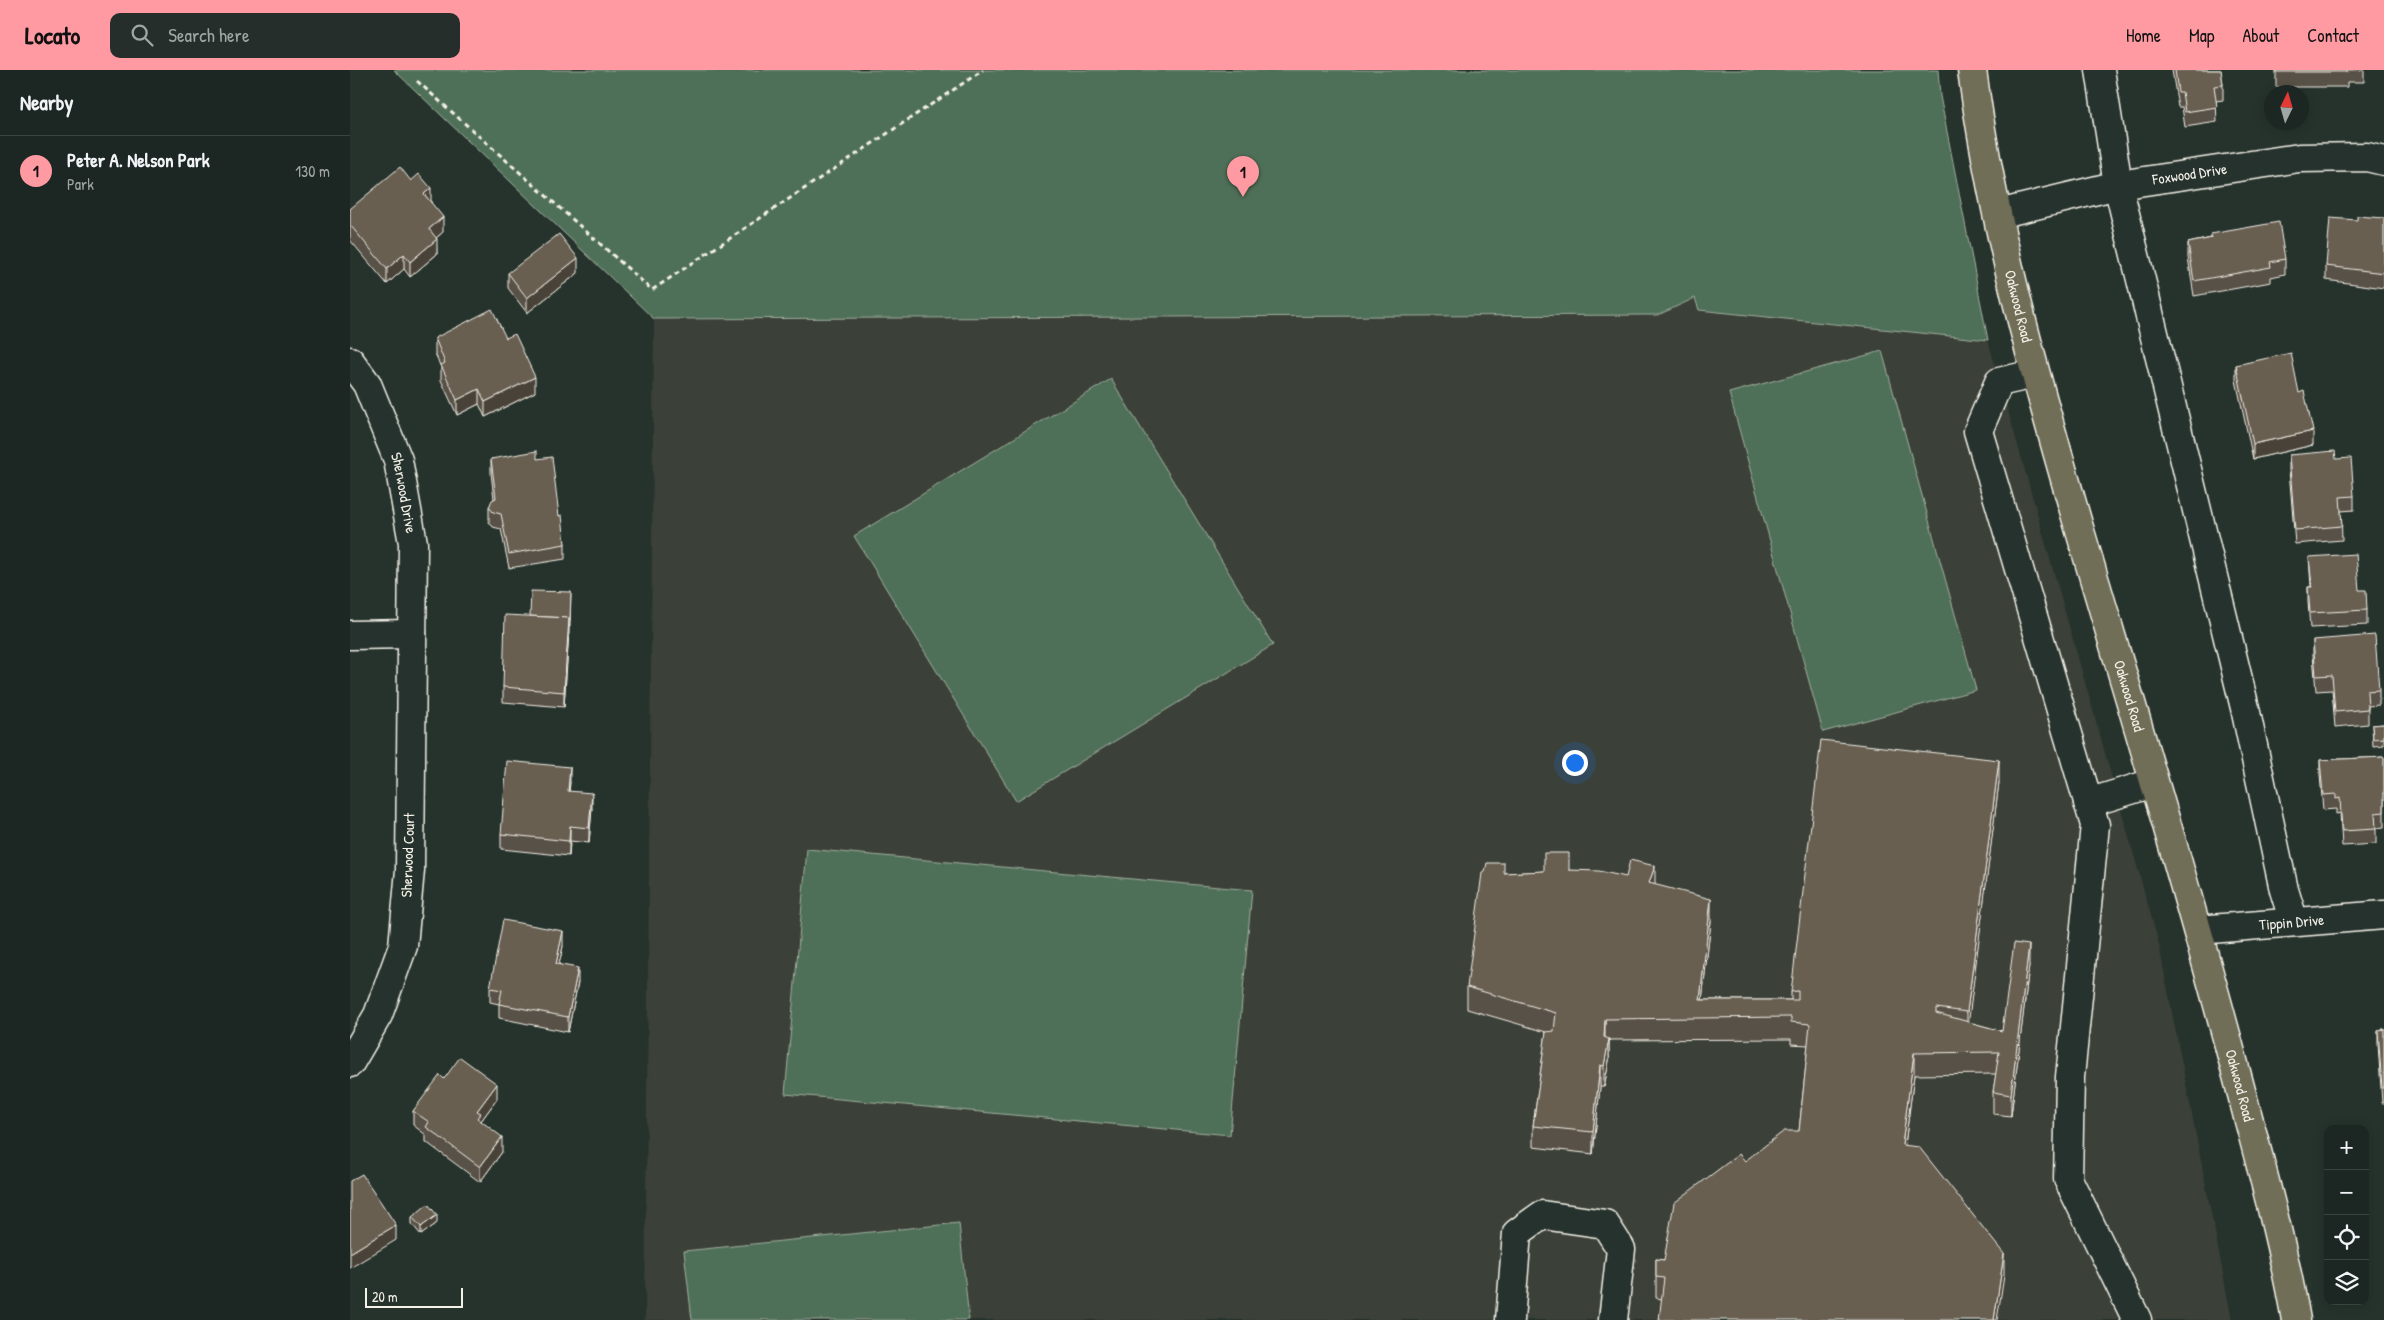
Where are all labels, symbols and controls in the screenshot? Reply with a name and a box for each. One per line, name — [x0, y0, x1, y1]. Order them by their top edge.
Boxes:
search box — [110, 13, 460, 58]
text: Locato — [25, 19, 80, 51]
icon: search — [128, 21, 156, 49]
text: Search here — [168, 22, 249, 48]
text: Home — [2126, 23, 2161, 48]
text: Map — [2189, 23, 2214, 48]
text: About — [2242, 23, 2279, 48]
text: Contact — [2307, 23, 2359, 48]
north arrow — [2264, 85, 2309, 130]
text: Nearby — [20, 88, 73, 117]
text: Peter A. Nelson Park — [67, 147, 210, 173]
pin: 1 — [1227, 156, 1259, 197]
street label: Foxwood Drive — [2150, 158, 2228, 190]
text: 1 — [33, 160, 39, 182]
text: 130 m — [295, 160, 330, 182]
text: Park — [67, 173, 94, 195]
street label: Oakwood Road — [2000, 268, 2038, 345]
street label: Sherwood Drive — [386, 449, 422, 535]
street label: Oakwood Road — [2109, 658, 2150, 734]
your location — [1562, 750, 1588, 776]
street label: Sherwood Court — [396, 812, 419, 898]
street label: Tippin Drive — [2258, 909, 2325, 935]
street label: Oakwood Road — [2221, 1047, 2260, 1124]
map controls — [2324, 1125, 2369, 1305]
button: + — [2324, 1125, 2369, 1170]
button: − — [2324, 1170, 2369, 1215]
button: locate — [2324, 1215, 2369, 1260]
button: layers — [2324, 1260, 2369, 1305]
scale bar — [365, 1285, 462, 1308]
text: 20 m — [372, 1287, 398, 1306]

